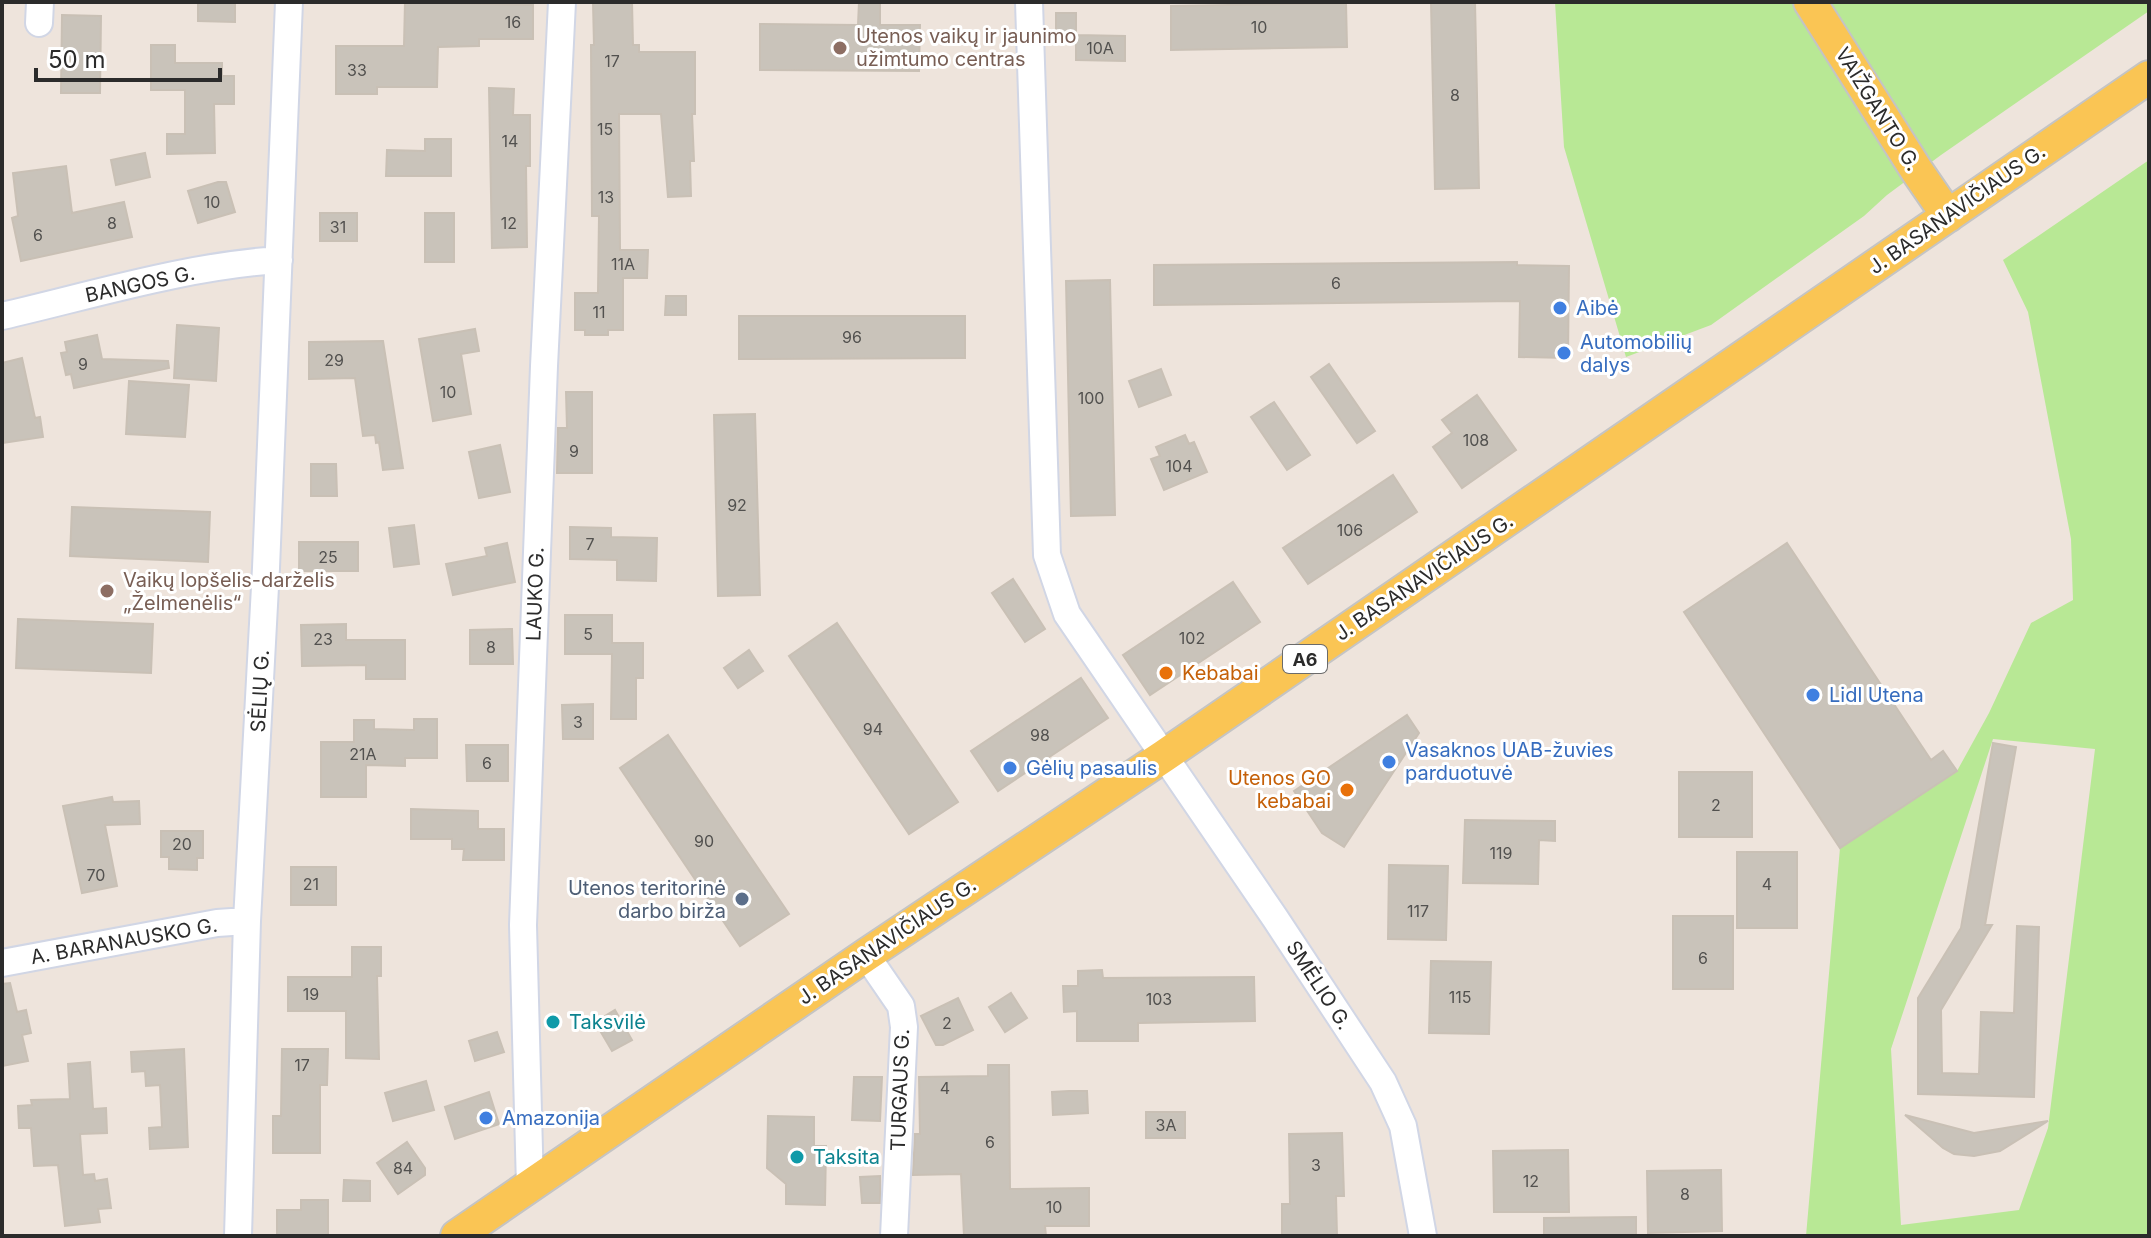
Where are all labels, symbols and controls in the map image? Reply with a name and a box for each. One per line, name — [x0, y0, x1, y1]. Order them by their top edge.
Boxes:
house number: 16 — [505, 12, 521, 32]
house number: 10 — [1251, 17, 1267, 37]
place label: Utenos vaikų ir jaunimo užimtumo centras — [856, 24, 1077, 71]
scale bar — [36, 32, 220, 82]
house number: 10A — [1086, 38, 1114, 58]
marker: Utenos vaikų ir jaunimo užimtumo centras — [831, 39, 849, 57]
street label: VAIŽGANTO G. — [1831, 42, 1926, 175]
text: 50 m — [48, 45, 106, 74]
house number: 17 — [604, 51, 620, 71]
house number: 33 — [347, 60, 367, 80]
house number: 8 — [1450, 85, 1460, 105]
house number: 15 — [597, 119, 613, 139]
house number: 14 — [502, 131, 518, 151]
street label: J. BASANAVIČIAUS G. — [1864, 139, 2050, 279]
house number: 13 — [598, 187, 614, 207]
house number: 10 — [204, 192, 220, 212]
house number: 8 — [107, 213, 117, 233]
house number: 12 — [501, 213, 517, 233]
house number: 31 — [330, 217, 346, 237]
house number: 6 — [33, 225, 43, 245]
house number: 11A — [611, 254, 635, 274]
street label: BANGOS G. — [83, 261, 197, 307]
house number: 6 — [1331, 273, 1341, 293]
place label: Aibė — [1576, 296, 1619, 320]
marker: Aibė — [1551, 299, 1569, 317]
house number: 11 — [592, 302, 606, 322]
house number: 96 — [842, 327, 862, 347]
place label: Automobilių dalys — [1580, 330, 1692, 377]
marker: Automobilių dalys — [1555, 344, 1573, 362]
house number: 29 — [324, 350, 344, 370]
house number: 9 — [78, 354, 88, 374]
house number: 10 — [440, 382, 456, 402]
house number: 100 — [1078, 388, 1104, 408]
house number: 108 — [1463, 430, 1489, 450]
house number: 9 — [569, 441, 579, 461]
house number: 104 — [1166, 456, 1192, 476]
house number: 92 — [727, 495, 747, 515]
street label: J. BASANAVIČIAUS G. — [1330, 508, 1518, 646]
house number: 106 — [1337, 520, 1363, 540]
house number: 7 — [585, 534, 595, 554]
house number: 25 — [318, 547, 338, 567]
street label: LAUKO G. — [521, 547, 549, 641]
place label: Vaikų lopšelis-darželis „Želmenėlis“ — [123, 568, 335, 615]
marker: Vaikų lopšelis-darželis „Želmenėlis“ — [98, 582, 116, 600]
house number: 5 — [583, 624, 593, 644]
house number: 102 — [1179, 628, 1205, 648]
house number: 23 — [313, 629, 333, 649]
house number: 8 — [486, 637, 496, 657]
road number: A6 — [1283, 645, 1327, 673]
street label: SĖLIŲ G. — [245, 649, 274, 733]
place label: Kebabai — [1182, 661, 1259, 685]
marker: Kebabai — [1157, 664, 1175, 682]
place label: Lidl Utena — [1829, 683, 1924, 707]
marker: Lidl Utena — [1804, 686, 1822, 704]
house number: 3 — [573, 712, 583, 732]
house number: 94 — [863, 719, 883, 739]
house number: 98 — [1030, 725, 1050, 745]
place label: Vasaknos UAB-žuvies parduotuvė — [1405, 738, 1614, 785]
house number: 21A — [349, 744, 377, 764]
house number: 6 — [482, 753, 492, 773]
marker: Vasaknos UAB-žuvies parduotuvė — [1380, 753, 1398, 771]
place label: Gėlių pasaulis — [1026, 756, 1157, 780]
marker: Gėlių pasaulis — [1001, 759, 1019, 777]
place label: Utenos GO kebabai — [1228, 766, 1331, 813]
marker: Utenos GO kebabai — [1338, 781, 1356, 799]
house number: 2 — [1711, 795, 1721, 815]
house number: 90 — [694, 831, 714, 851]
house number: 20 — [172, 834, 192, 854]
house number: 119 — [1490, 843, 1512, 863]
house number: 70 — [87, 865, 105, 885]
street label: J. BASANAVIČIAUS G. — [793, 872, 981, 1010]
house number: 21 — [303, 874, 319, 894]
house number: 4 — [1762, 874, 1772, 894]
place label: Utenos teritorinė darbo birža — [568, 876, 726, 923]
marker: Utenos teritorinė darbo birža — [733, 890, 751, 908]
house number: 117 — [1407, 901, 1429, 921]
street label: A. BARANAUSKO G. — [29, 913, 219, 969]
street label: SMĖLIO G. — [1281, 935, 1357, 1034]
house number: 6 — [1698, 948, 1708, 968]
house number: 19 — [303, 984, 319, 1004]
house number: 115 — [1449, 987, 1471, 1007]
house number: 103 — [1146, 989, 1172, 1009]
place label: Taksvilė — [569, 1010, 646, 1034]
marker: Taksvilė — [544, 1013, 562, 1031]
house number: 2 — [942, 1013, 952, 1033]
street label: TURGAUS G. — [886, 1028, 914, 1152]
house number: 17 — [294, 1055, 310, 1075]
house number: 4 — [940, 1078, 950, 1098]
place label: Amazonija — [502, 1106, 600, 1130]
marker: Amazonija — [477, 1109, 495, 1127]
house number: 3A — [1156, 1115, 1176, 1135]
house number: 6 — [985, 1132, 995, 1152]
place label: Taksita — [813, 1145, 880, 1169]
marker: Taksita — [788, 1148, 806, 1166]
house number: 3 — [1311, 1155, 1321, 1175]
house number: 84 — [393, 1158, 413, 1178]
house number: 12 — [1523, 1171, 1539, 1191]
house number: 8 — [1680, 1184, 1690, 1204]
house number: 10 — [1046, 1197, 1062, 1217]

